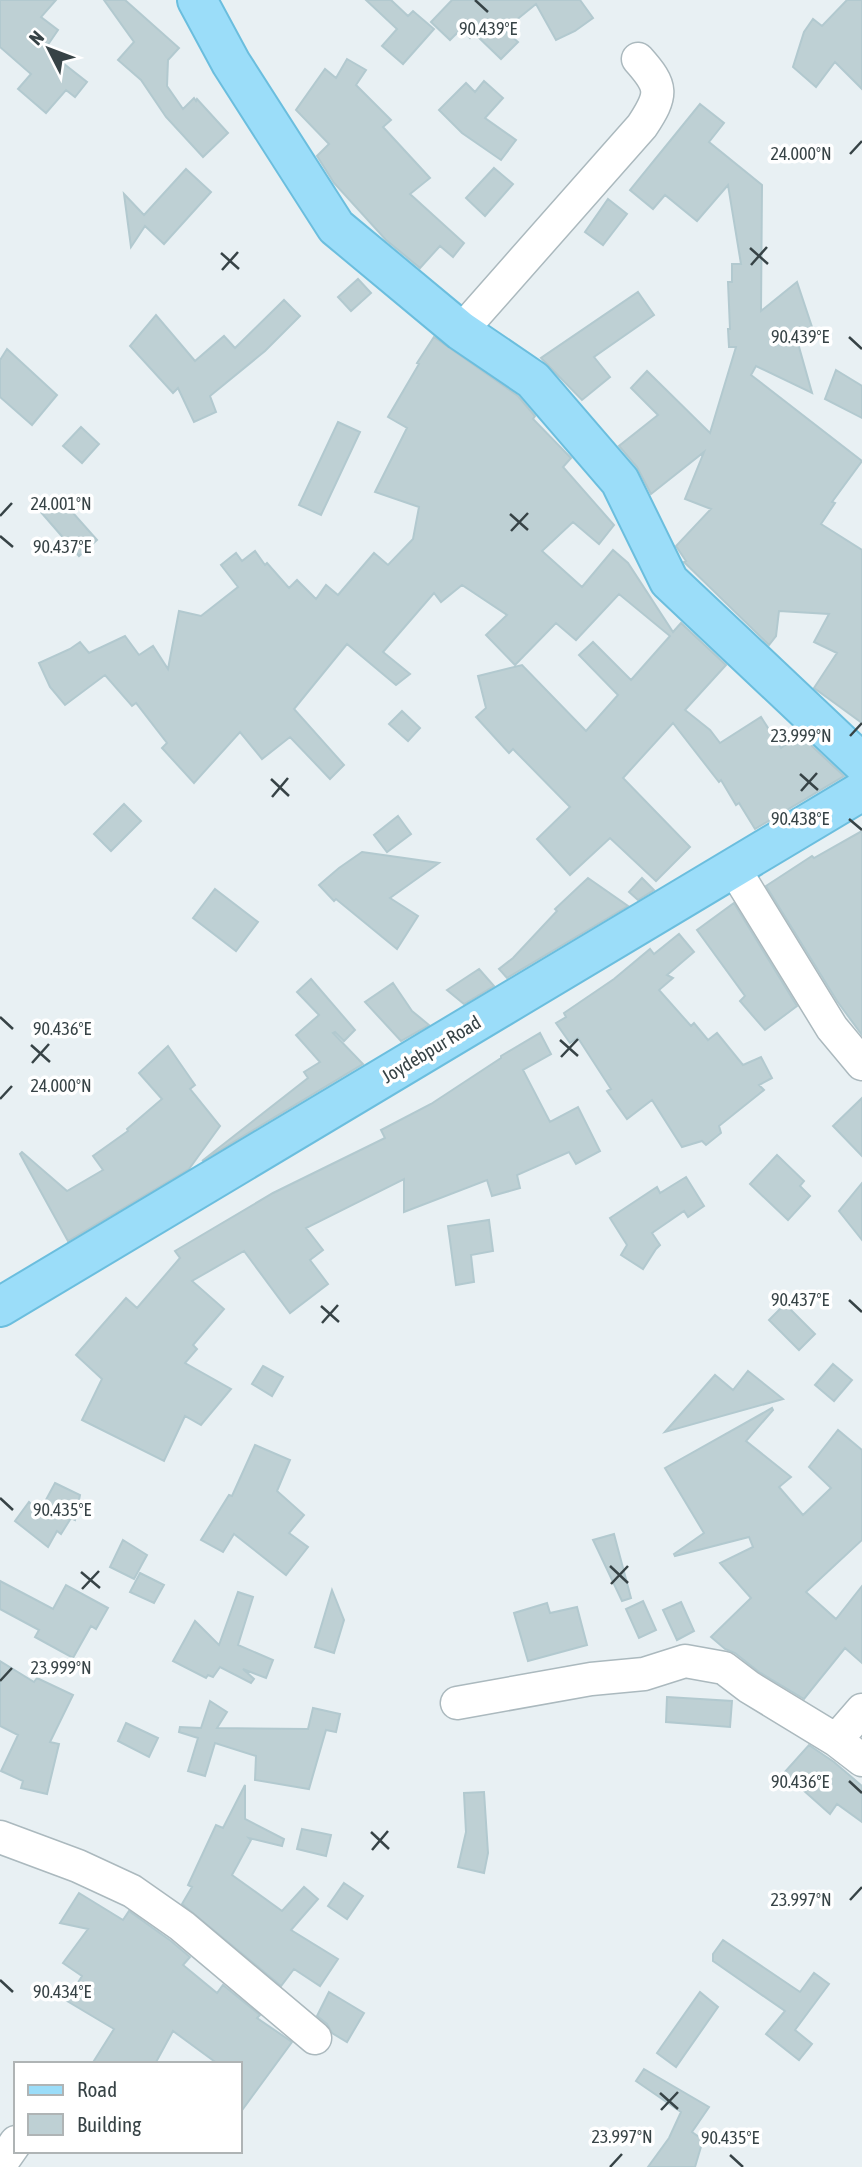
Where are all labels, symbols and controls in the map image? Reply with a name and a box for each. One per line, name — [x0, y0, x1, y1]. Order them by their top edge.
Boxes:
north arrow — [14, 14, 84, 84]
text: 90.439°E — [459, 18, 517, 39]
text: N — [24, 26, 48, 49]
text: 24.000°N — [770, 143, 832, 164]
text: 90.439°E — [771, 326, 829, 347]
text: 24.001°N — [30, 493, 92, 514]
text: 90.437°E — [33, 536, 91, 557]
text: 23.999°N — [770, 725, 832, 746]
text: 90.438°E — [771, 808, 829, 829]
street label: Joydebpur Road — [377, 1011, 485, 1087]
text: 90.436°E — [33, 1018, 91, 1039]
text: 24.000°N — [30, 1075, 92, 1096]
text: 90.437°E — [771, 1289, 829, 1310]
text: 90.435°E — [33, 1499, 91, 1520]
text: 23.999°N — [30, 1657, 92, 1678]
text: 90.436°E — [771, 1771, 829, 1792]
text: 23.997°N — [770, 1889, 832, 1910]
text: 90.434°E — [33, 1981, 91, 2002]
legend — [14, 2062, 242, 2153]
text: Road — [77, 2077, 117, 2101]
text: Building — [77, 2112, 141, 2136]
text: 23.997°N — [591, 2126, 653, 2147]
text: 90.435°E — [701, 2127, 759, 2148]

